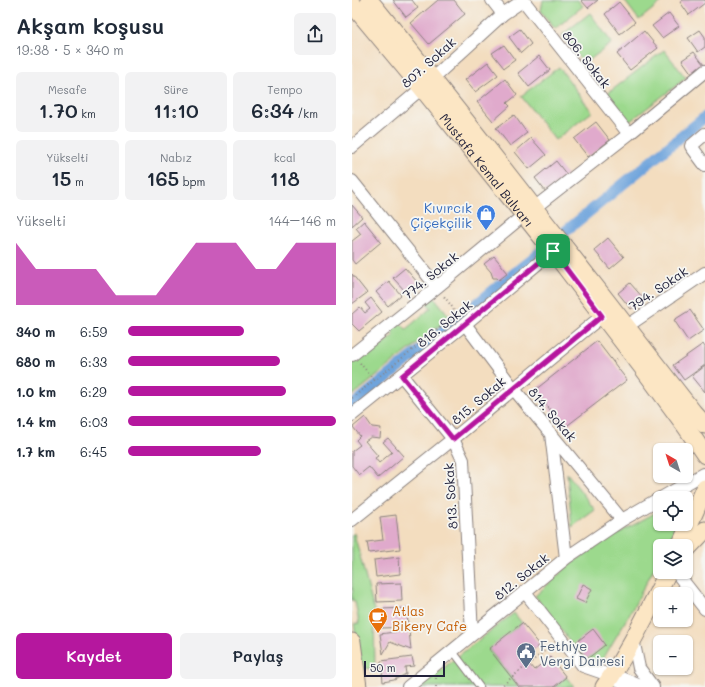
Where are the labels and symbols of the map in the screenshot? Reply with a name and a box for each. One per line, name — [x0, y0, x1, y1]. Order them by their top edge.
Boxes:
street label: 806. Sokak — [559, 27, 615, 91]
street label: 807. Sokak — [397, 33, 459, 91]
street label: Mustafa Kemal Bulvarı — [437, 109, 538, 230]
place label: Kıvırcık Çiçekçilik — [410, 199, 472, 231]
shop icon: Kıvırcık Çiçekçilik — [475, 203, 497, 231]
pin — [536, 234, 570, 268]
street label: 774. Sokak — [399, 247, 461, 303]
street label: 794. Sokak — [625, 262, 691, 314]
street label: 816. Sokak — [413, 295, 475, 351]
street label: 815. Sokak — [447, 372, 509, 428]
street label: 814. Sokak — [525, 383, 581, 445]
north arrow — [653, 443, 693, 483]
street label: 813. Sokak — [439, 462, 461, 530]
street label: 812. Sokak — [490, 549, 552, 603]
place label: Atlas Bikery Cafe — [392, 602, 467, 634]
cafe icon: Atlas Bikery Cafe — [367, 606, 389, 634]
place label: Fethiye Vergi Dairesi — [540, 637, 625, 669]
public building icon: Fethiye Vergi Dairesi — [515, 641, 537, 669]
scale bar — [364, 659, 445, 678]

